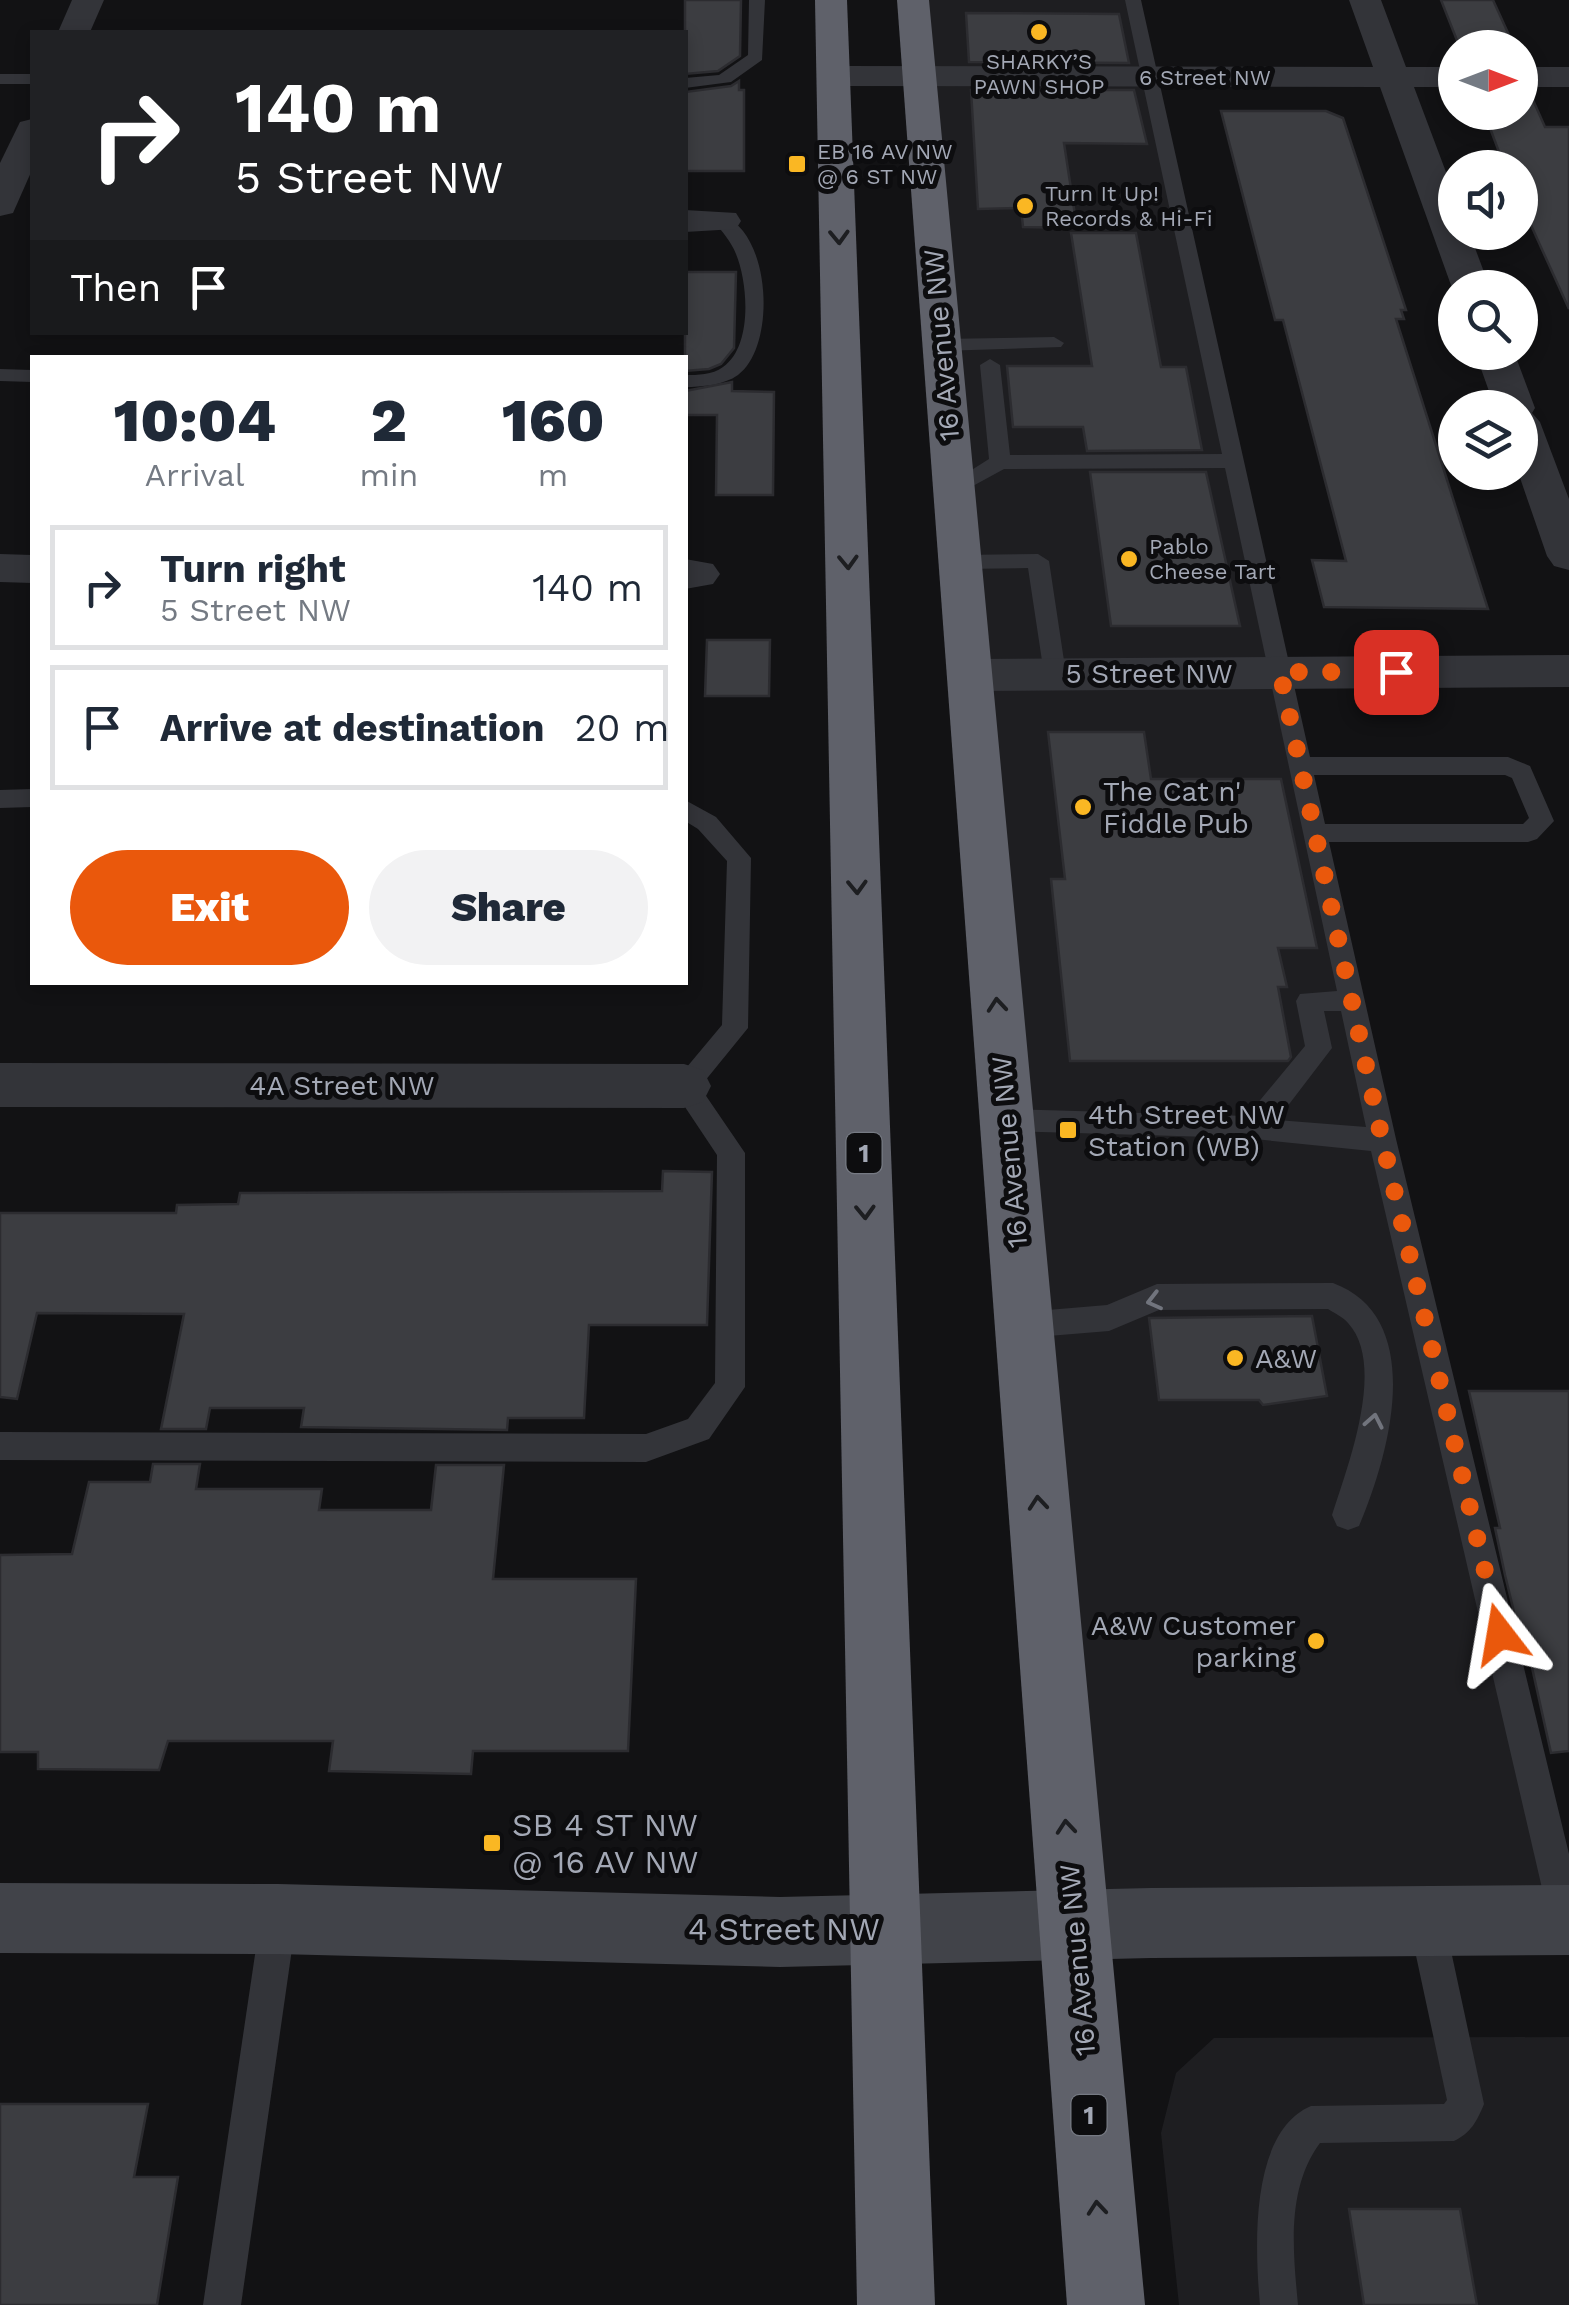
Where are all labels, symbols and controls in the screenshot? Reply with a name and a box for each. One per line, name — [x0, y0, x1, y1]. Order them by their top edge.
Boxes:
marker: SHARKY’S PAWN SHOP — [1028, 21, 1050, 43]
north arrow — [1438, 30, 1538, 130]
map controls — [1438, 30, 1538, 490]
place label: SHARKY’S PAWN SHOP — [974, 49, 1104, 99]
street label: 6 Street NW — [1139, 65, 1271, 90]
text: 140 m — [235, 67, 441, 149]
icon: right — [70, 70, 200, 200]
place label: EB 16 AV NW @ 6 ST NW — [817, 139, 953, 189]
button: sound — [1438, 150, 1538, 250]
text: 5 Street NW — [235, 151, 504, 204]
marker: EB 16 AV NW @ 6 ST NW — [786, 153, 808, 175]
place label: Turn It Up! Records & Hi-Fi — [1045, 181, 1213, 231]
marker: Turn It Up! Records & Hi-Fi — [1014, 195, 1036, 217]
one-way arrow — [829, 230, 850, 246]
street label: 16 Avenue NW — [917, 248, 966, 442]
icon: arrive — [181, 260, 236, 315]
text: Then — [70, 266, 161, 310]
button: search — [1438, 270, 1538, 370]
text: 10:04 — [113, 385, 276, 456]
text: 2 — [371, 385, 407, 456]
text: 160 — [502, 385, 605, 456]
button: layers — [1438, 390, 1538, 490]
text: Arrival — [145, 456, 245, 494]
text: min — [359, 456, 418, 494]
text: m — [538, 456, 568, 494]
place label: Pablo Cheese Tart — [1149, 534, 1275, 584]
text: Turn right — [160, 547, 346, 591]
marker: Pablo Cheese Tart — [1118, 548, 1140, 570]
one-way arrow — [837, 555, 858, 571]
icon: right — [75, 560, 130, 615]
text: 140 m — [532, 566, 643, 610]
text: 5 Street NW — [160, 591, 351, 629]
pin — [1354, 630, 1439, 715]
icon: arrive — [1369, 645, 1424, 700]
street label: 5 Street NW — [1065, 657, 1233, 690]
icon: arrive — [75, 700, 130, 755]
text: Arrive at destination — [160, 706, 545, 750]
text: 20 m — [575, 706, 670, 750]
place label: The Cat n' Fiddle Pub — [1103, 775, 1249, 840]
marker: The Cat n' Fiddle Pub — [1072, 796, 1094, 818]
button: Exit — [70, 850, 349, 965]
button: Share — [369, 850, 648, 965]
one-way arrow — [846, 880, 867, 896]
one-way arrow — [986, 996, 1008, 1012]
street label: 16 Avenue NW — [985, 1055, 1034, 1249]
street label: 4A Street NW — [249, 1069, 435, 1102]
place label: 4th Street NW Station (WB) — [1088, 1098, 1285, 1163]
marker: 4th Street NW Station (WB) — [1057, 1119, 1079, 1141]
road number: 1 — [846, 1133, 882, 1173]
one-way arrow — [855, 1205, 876, 1221]
one-way arrow — [1146, 1290, 1163, 1311]
place label: A&W — [1255, 1342, 1317, 1375]
marker: A&W — [1224, 1347, 1246, 1369]
one-way arrow — [1363, 1413, 1384, 1429]
one-way arrow — [1028, 1495, 1050, 1511]
position arrow — [1448, 1582, 1552, 1686]
place label: A&W Customer parking — [1091, 1609, 1296, 1674]
marker: A&W Customer parking — [1305, 1630, 1327, 1652]
place label: SB 4 ST NW @ 16 AV NW — [512, 1806, 699, 1881]
one-way arrow — [1055, 1819, 1077, 1835]
marker: SB 4 ST NW @ 16 AV NW — [481, 1832, 503, 1854]
street label: 16 Avenue NW — [1053, 1863, 1102, 2057]
street label: 4 Street NW — [688, 1910, 880, 1948]
road number: 1 — [1072, 2095, 1106, 2135]
one-way arrow — [1087, 2199, 1109, 2215]

